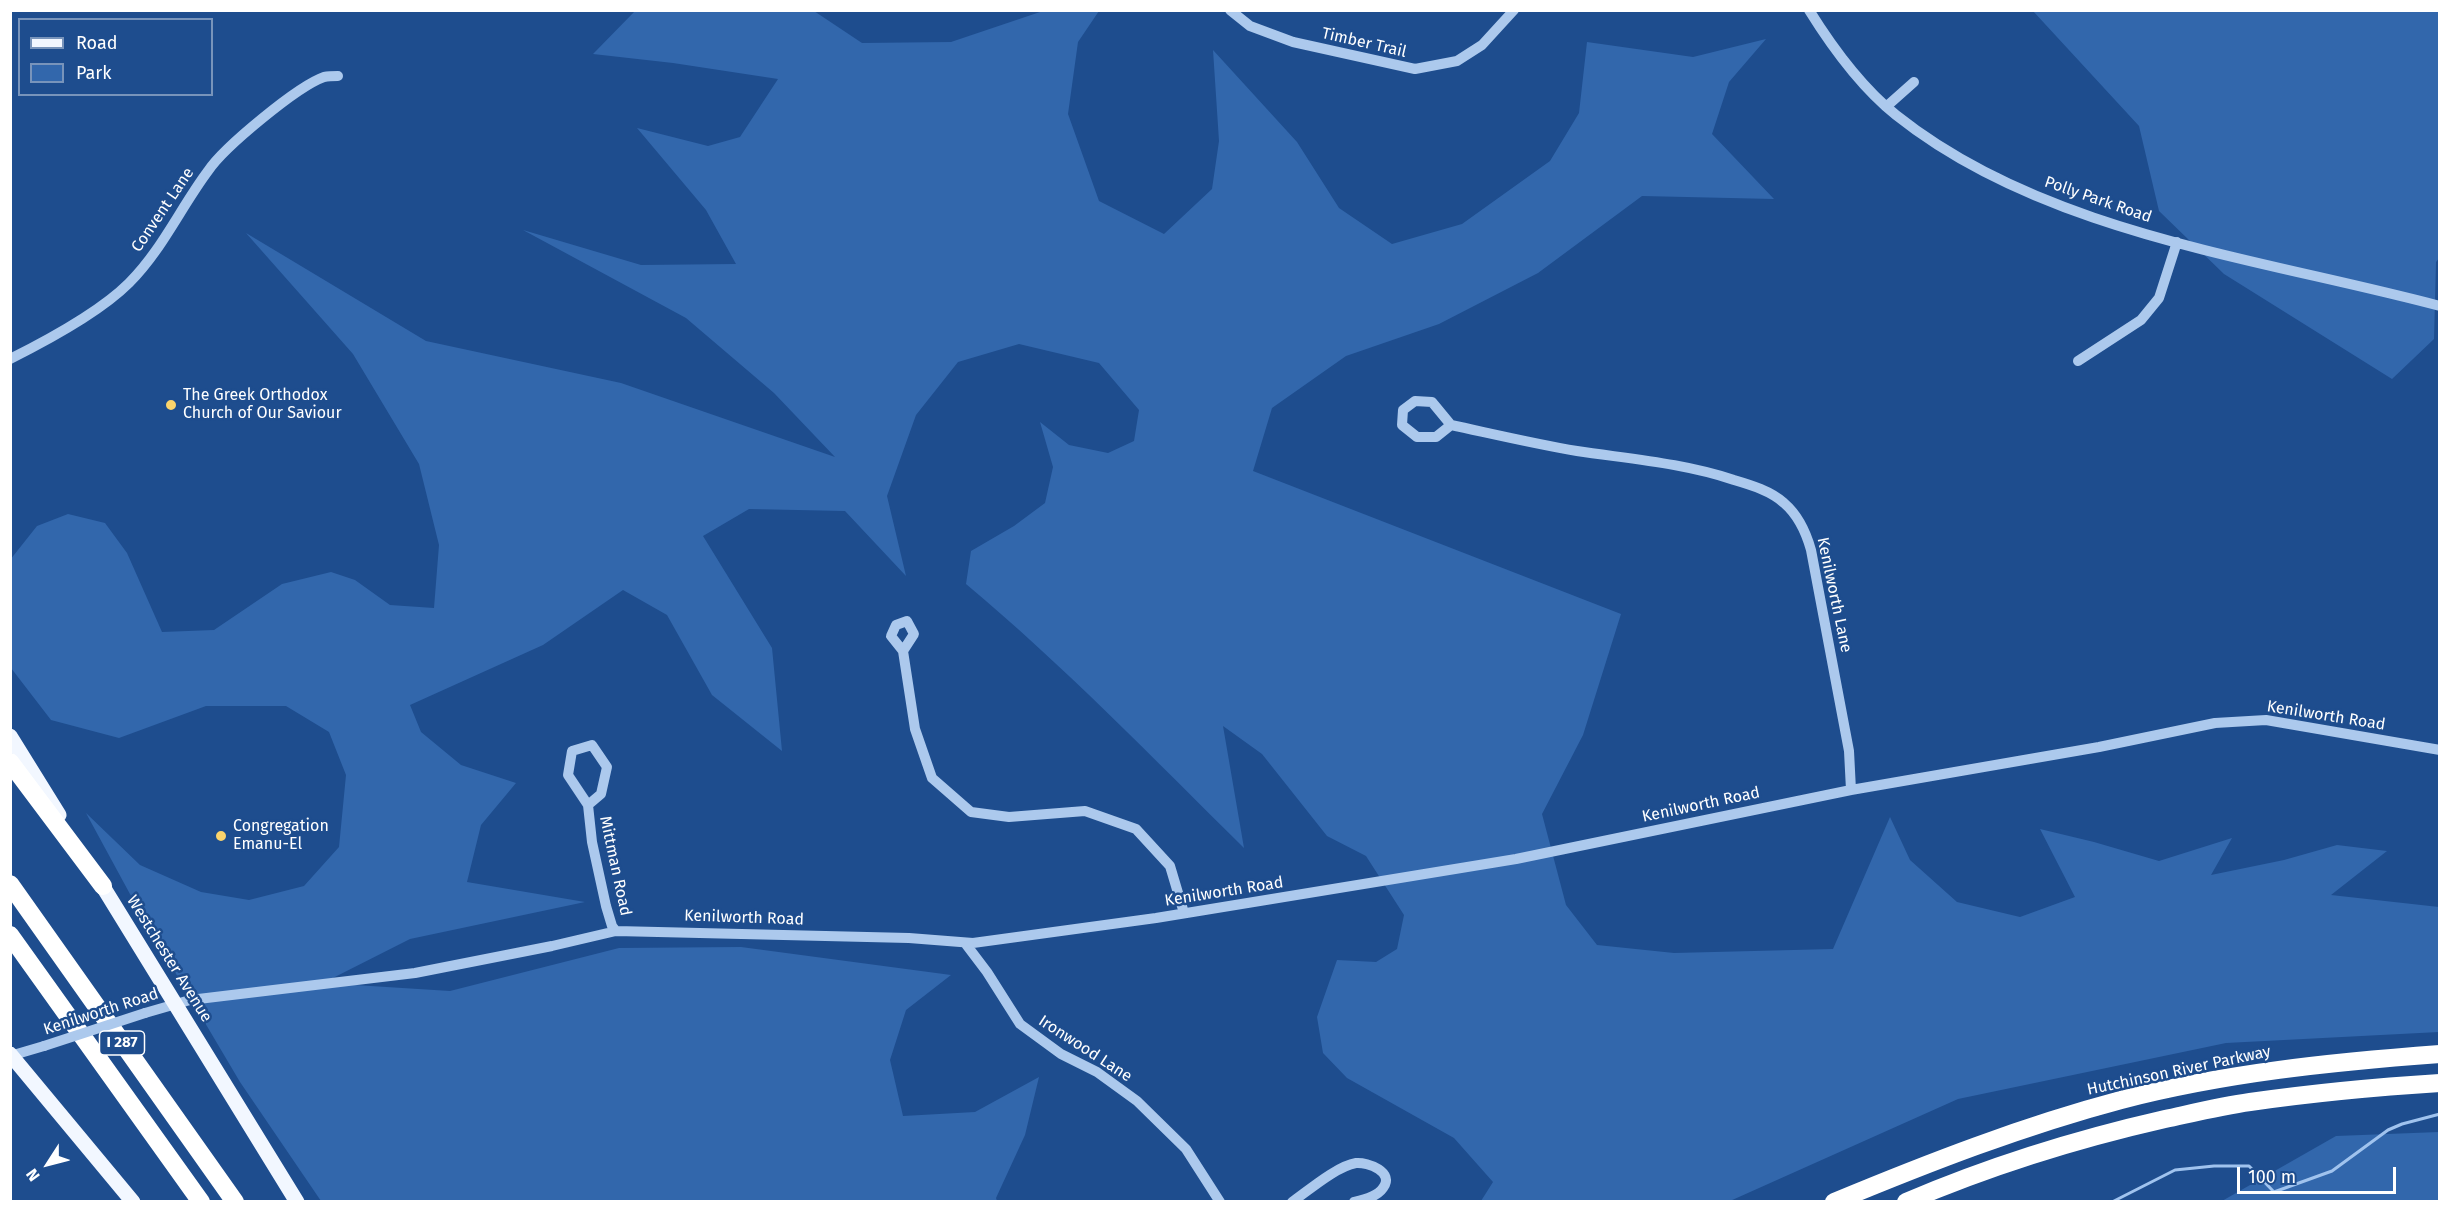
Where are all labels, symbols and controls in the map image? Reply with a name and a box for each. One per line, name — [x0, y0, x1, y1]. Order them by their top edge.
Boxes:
legend — [18, 18, 213, 96]
street label: Timber Trail — [1320, 24, 1408, 62]
text: Road — [76, 32, 118, 54]
text: Park — [76, 62, 111, 84]
street label: Convent Lane — [128, 164, 198, 256]
street label: Polly Park Road — [2042, 173, 2154, 227]
place label: The Greek Orthodox Church of Our Saviour — [183, 386, 342, 424]
marker: The Greek Orthodox Church of Our Saviour — [164, 398, 178, 412]
street label: Kenilworth Lane — [1812, 536, 1856, 654]
street label: Kenilworth Road — [2265, 697, 2387, 735]
street label: Kenilworth Road — [1640, 783, 1762, 827]
street label: Mittman Road — [595, 814, 635, 918]
place label: Congregation Emanu-El — [233, 817, 329, 855]
marker: Congregation Emanu-El — [214, 829, 228, 843]
street label: Kenilworth Road — [1163, 873, 1285, 911]
street label: Westchester Avenue — [122, 892, 216, 1026]
street label: Kenilworth Road — [684, 906, 804, 930]
street label: Kenilworth Road — [41, 984, 161, 1040]
street label: Ironwood Lane — [1035, 1012, 1135, 1086]
road number: I 287 — [100, 1031, 144, 1055]
street label: Hutchinson River Parkway — [2085, 1042, 2273, 1100]
north arrow — [18, 1134, 78, 1194]
scale bar — [2240, 1155, 2399, 1193]
text: N — [22, 1165, 44, 1185]
text: 100 m — [2248, 1166, 2296, 1188]

